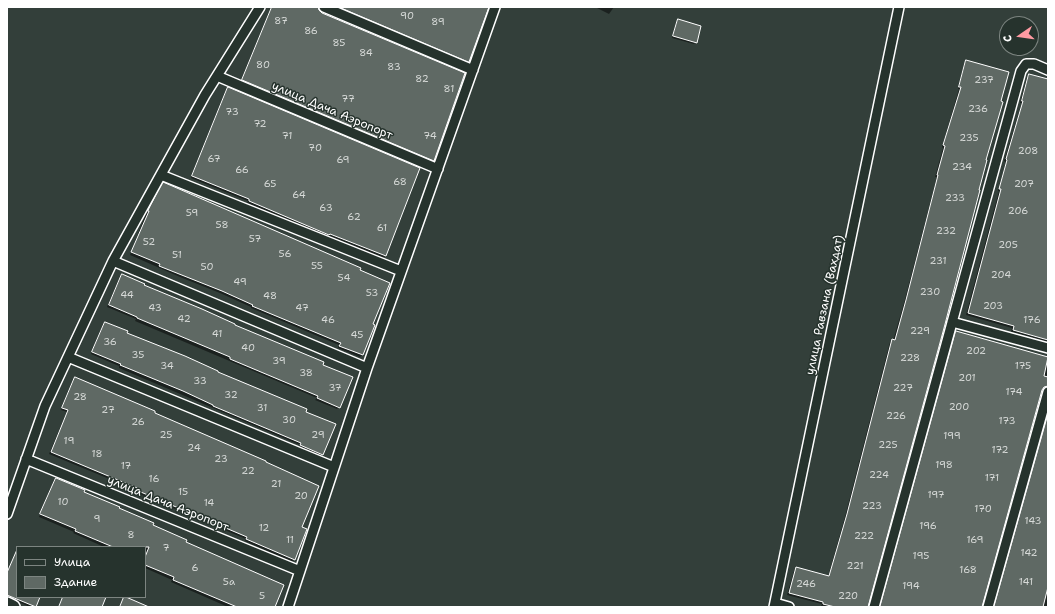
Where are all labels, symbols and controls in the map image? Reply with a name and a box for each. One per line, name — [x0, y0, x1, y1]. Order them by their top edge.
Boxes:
house number: 90 — [400, 10, 414, 22]
house number: 87 — [274, 15, 288, 27]
house number: 89 — [431, 16, 445, 28]
north arrow — [999, 16, 1039, 56]
house number: 86 — [304, 25, 318, 37]
text: С — [1000, 34, 1016, 44]
house number: 85 — [333, 37, 345, 49]
house number: 84 — [359, 47, 373, 59]
house number: 80 — [256, 59, 270, 71]
house number: 83 — [387, 61, 401, 73]
house number: 82 — [415, 73, 429, 85]
house number: 237 — [974, 74, 994, 86]
street label: улица Дача Аэропорт — [269, 79, 395, 143]
house number: 81 — [444, 83, 454, 95]
house number: 77 — [341, 93, 355, 105]
house number: 236 — [968, 103, 988, 115]
house number: 73 — [225, 106, 239, 118]
house number: 72 — [253, 118, 267, 130]
house number: 71 — [282, 130, 292, 142]
house number: 74 — [423, 130, 437, 142]
house number: 235 — [959, 132, 979, 144]
house number: 70 — [308, 142, 322, 154]
house number: 208 — [1018, 145, 1038, 157]
house number: 67 — [208, 153, 220, 165]
house number: 69 — [336, 154, 350, 166]
house number: 234 — [952, 161, 972, 173]
house number: 66 — [235, 164, 249, 176]
house number: 68 — [393, 176, 407, 188]
house number: 65 — [264, 178, 276, 190]
house number: 207 — [1014, 178, 1034, 190]
house number: 64 — [292, 189, 306, 201]
house number: 233 — [945, 192, 965, 204]
house number: 63 — [319, 202, 333, 214]
house number: 206 — [1008, 205, 1028, 217]
house number: 59 — [186, 207, 198, 219]
house number: 62 — [347, 211, 361, 223]
house number: 58 — [216, 219, 228, 231]
house number: 61 — [377, 222, 387, 234]
house number: 232 — [936, 225, 956, 237]
house number: 57 — [249, 233, 261, 245]
street label: улица Равзана (Вахдат) — [803, 234, 847, 376]
house number: 52 — [143, 236, 155, 248]
house number: 205 — [998, 239, 1018, 251]
house number: 56 — [279, 248, 291, 260]
house number: 51 — [172, 249, 182, 261]
house number: 231 — [929, 255, 947, 267]
house number: 55 — [311, 260, 323, 272]
house number: 50 — [200, 261, 214, 273]
house number: 204 — [991, 269, 1011, 281]
house number: 54 — [338, 272, 350, 284]
house number: 49 — [233, 276, 247, 288]
house number: 230 — [920, 286, 940, 298]
house number: 53 — [366, 287, 378, 299]
house number: 44 — [120, 289, 134, 301]
house number: 48 — [263, 290, 277, 302]
house number: 203 — [983, 300, 1003, 312]
house number: 43 — [148, 302, 162, 314]
house number: 47 — [295, 302, 309, 314]
house number: 42 — [177, 313, 191, 325]
house number: 46 — [321, 314, 335, 326]
house number: 176 — [1023, 314, 1041, 326]
house number: 229 — [910, 325, 930, 337]
house number: 41 — [212, 328, 222, 340]
house number: 45 — [351, 329, 363, 341]
house number: 36 — [103, 336, 117, 348]
house number: 40 — [241, 342, 255, 354]
house number: 202 — [966, 345, 986, 357]
house number: 35 — [132, 349, 144, 361]
house number: 228 — [900, 352, 920, 364]
house number: 39 — [272, 355, 286, 367]
house number: 34 — [160, 360, 174, 372]
house number: 175 — [1015, 360, 1031, 372]
house number: 38 — [299, 367, 313, 379]
house number: 201 — [958, 372, 976, 384]
house number: 33 — [193, 375, 207, 387]
house number: 37 — [328, 382, 342, 394]
house number: 227 — [893, 382, 913, 394]
house number: 174 — [1005, 386, 1023, 398]
house number: 32 — [224, 389, 238, 401]
house number: 28 — [73, 391, 87, 403]
house number: 200 — [949, 401, 969, 413]
house number: 31 — [257, 402, 267, 414]
house number: 27 — [101, 404, 115, 416]
house number: 226 — [886, 410, 906, 422]
house number: 30 — [282, 414, 296, 426]
house number: 173 — [999, 415, 1015, 427]
house number: 26 — [131, 416, 145, 428]
house number: 25 — [160, 429, 172, 441]
house number: 29 — [311, 429, 325, 441]
house number: 199 — [943, 430, 961, 442]
house number: 19 — [64, 435, 74, 447]
house number: 225 — [878, 439, 898, 451]
house number: 24 — [187, 442, 201, 454]
house number: 172 — [992, 444, 1008, 456]
house number: 18 — [91, 448, 103, 460]
house number: 23 — [214, 453, 228, 465]
house number: 198 — [935, 459, 953, 471]
house number: 17 — [121, 460, 131, 472]
house number: 22 — [241, 465, 255, 477]
house number: 224 — [869, 469, 889, 481]
house number: 171 — [985, 472, 999, 484]
street label: улица Дача Аэропорт — [105, 473, 231, 535]
house number: 16 — [149, 473, 159, 485]
house number: 21 — [271, 478, 281, 490]
house number: 15 — [178, 486, 188, 498]
house number: 197 — [927, 489, 945, 501]
house number: 20 — [294, 490, 308, 502]
house number: 10 — [58, 496, 68, 508]
house number: 14 — [204, 497, 214, 509]
house number: 223 — [862, 500, 882, 512]
house number: 170 — [974, 503, 992, 515]
house number: 9 — [94, 513, 100, 525]
house number: 143 — [1024, 515, 1042, 527]
house number: 196 — [919, 520, 937, 532]
house number: 12 — [259, 522, 269, 534]
house number: 8 — [128, 529, 134, 541]
house number: 222 — [854, 530, 874, 542]
house number: 11 — [286, 534, 294, 546]
house number: 169 — [966, 534, 984, 546]
house number: 7 — [163, 542, 169, 554]
legend — [16, 546, 146, 598]
house number: 142 — [1020, 547, 1038, 559]
house number: 195 — [913, 550, 929, 562]
text: Улица — [54, 554, 90, 570]
house number: 221 — [846, 560, 864, 572]
house number: 6 — [192, 562, 198, 574]
house number: 168 — [959, 564, 977, 576]
text: Здание — [54, 574, 97, 590]
house number: 5а — [223, 576, 235, 588]
house number: 141 — [1019, 576, 1033, 588]
house number: 246 — [796, 578, 816, 590]
house number: 194 — [902, 580, 920, 592]
house number: 5 — [259, 590, 265, 602]
house number: 220 — [838, 590, 858, 602]

